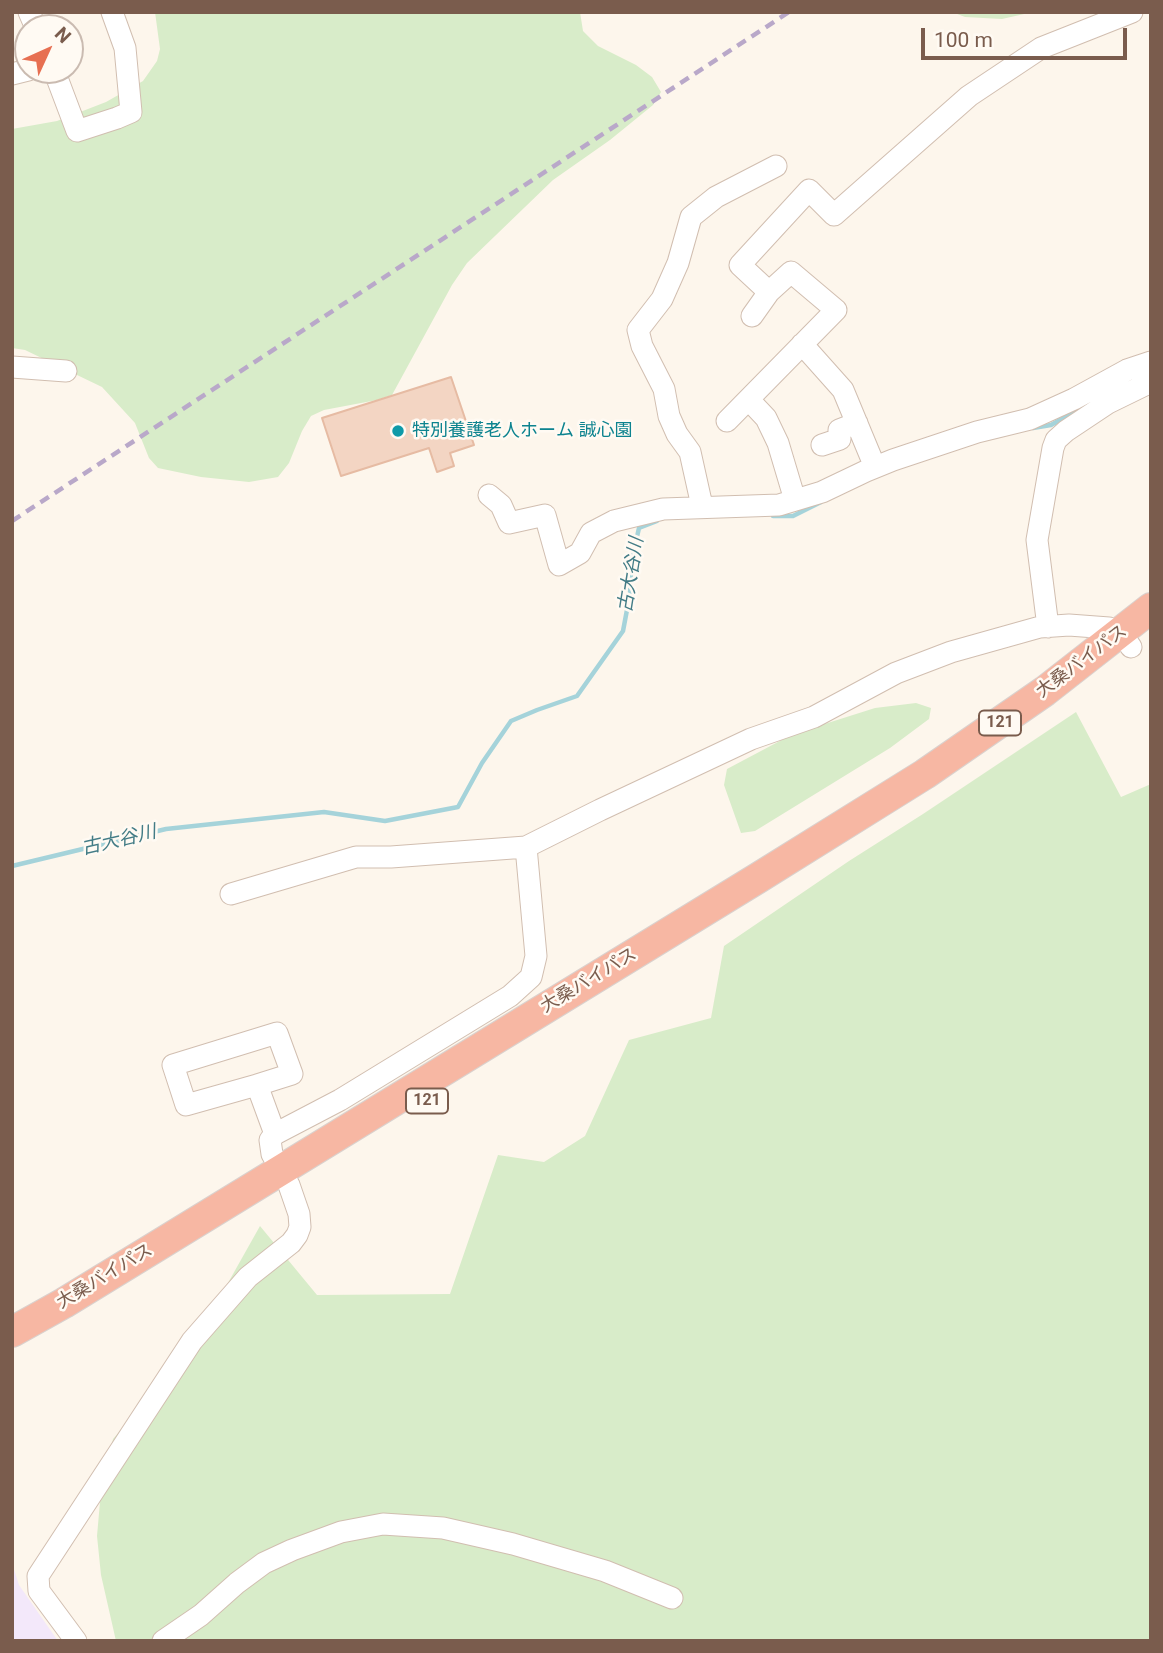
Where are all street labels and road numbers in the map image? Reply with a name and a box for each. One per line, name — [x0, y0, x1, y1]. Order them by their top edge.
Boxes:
street label: 大桑バイパス — [1032, 621, 1132, 703]
road number: 121 — [979, 710, 1021, 736]
street label: 大桑バイパス — [537, 944, 641, 1018]
road number: 121 — [406, 1088, 448, 1114]
street label: 大桑バイパス — [53, 1240, 157, 1314]

